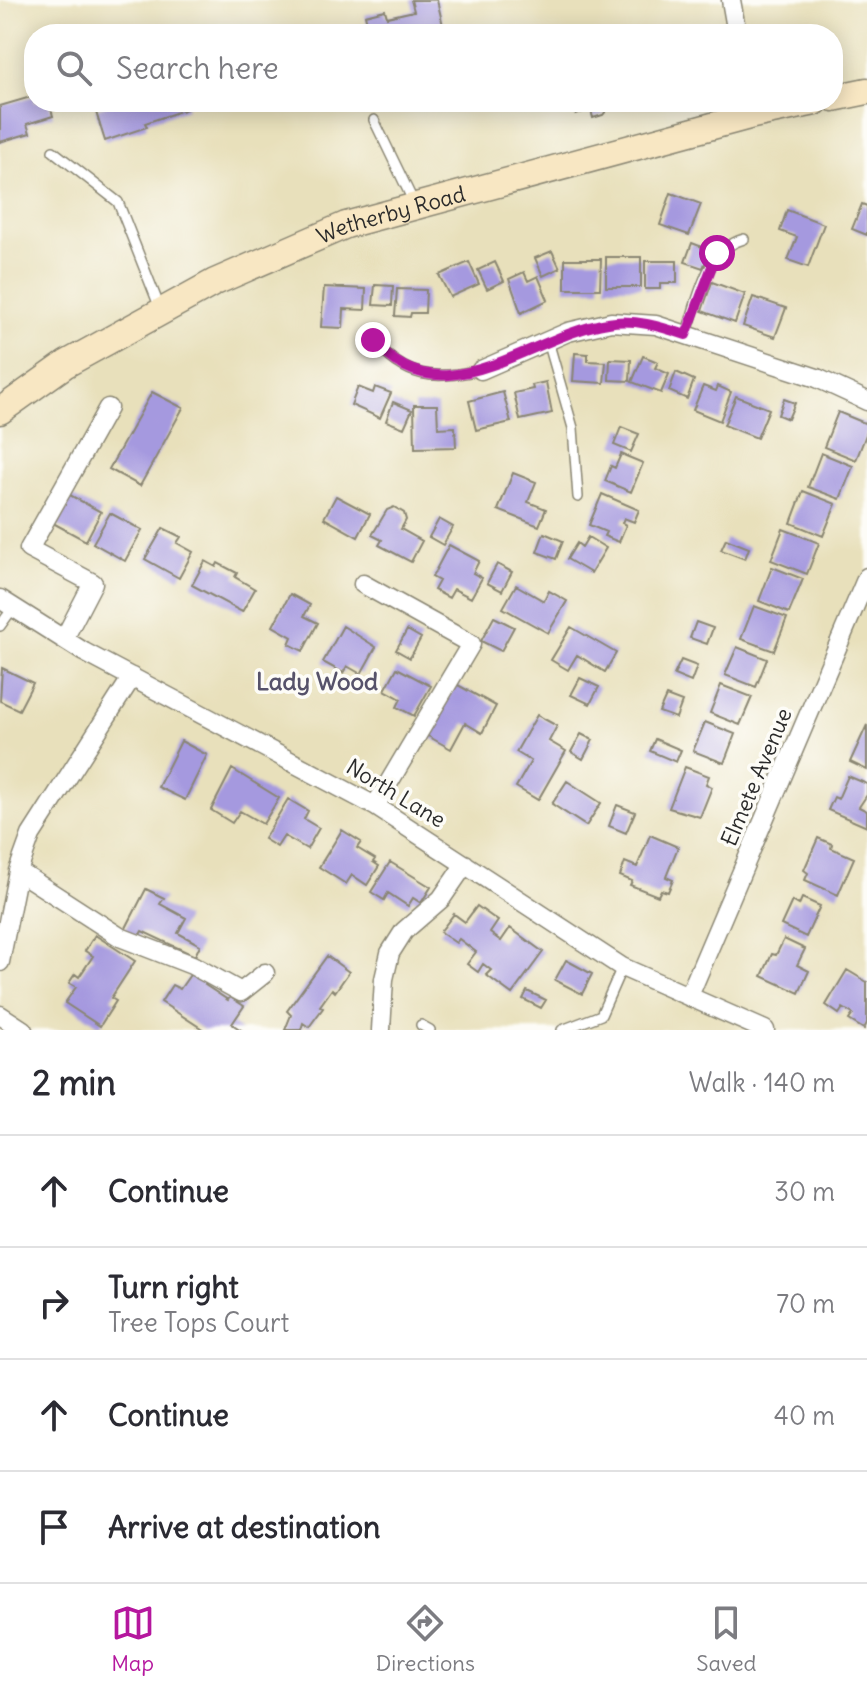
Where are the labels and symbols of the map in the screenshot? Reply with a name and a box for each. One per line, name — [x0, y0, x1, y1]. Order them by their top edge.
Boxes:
street label: Wetherby Road — [312, 179, 468, 250]
route start — [699, 235, 735, 271]
route end — [355, 322, 391, 358]
district label: Lady Wood — [256, 666, 378, 696]
street label: Elmete Avenue — [714, 704, 798, 850]
street label: North Lane — [341, 752, 451, 834]

